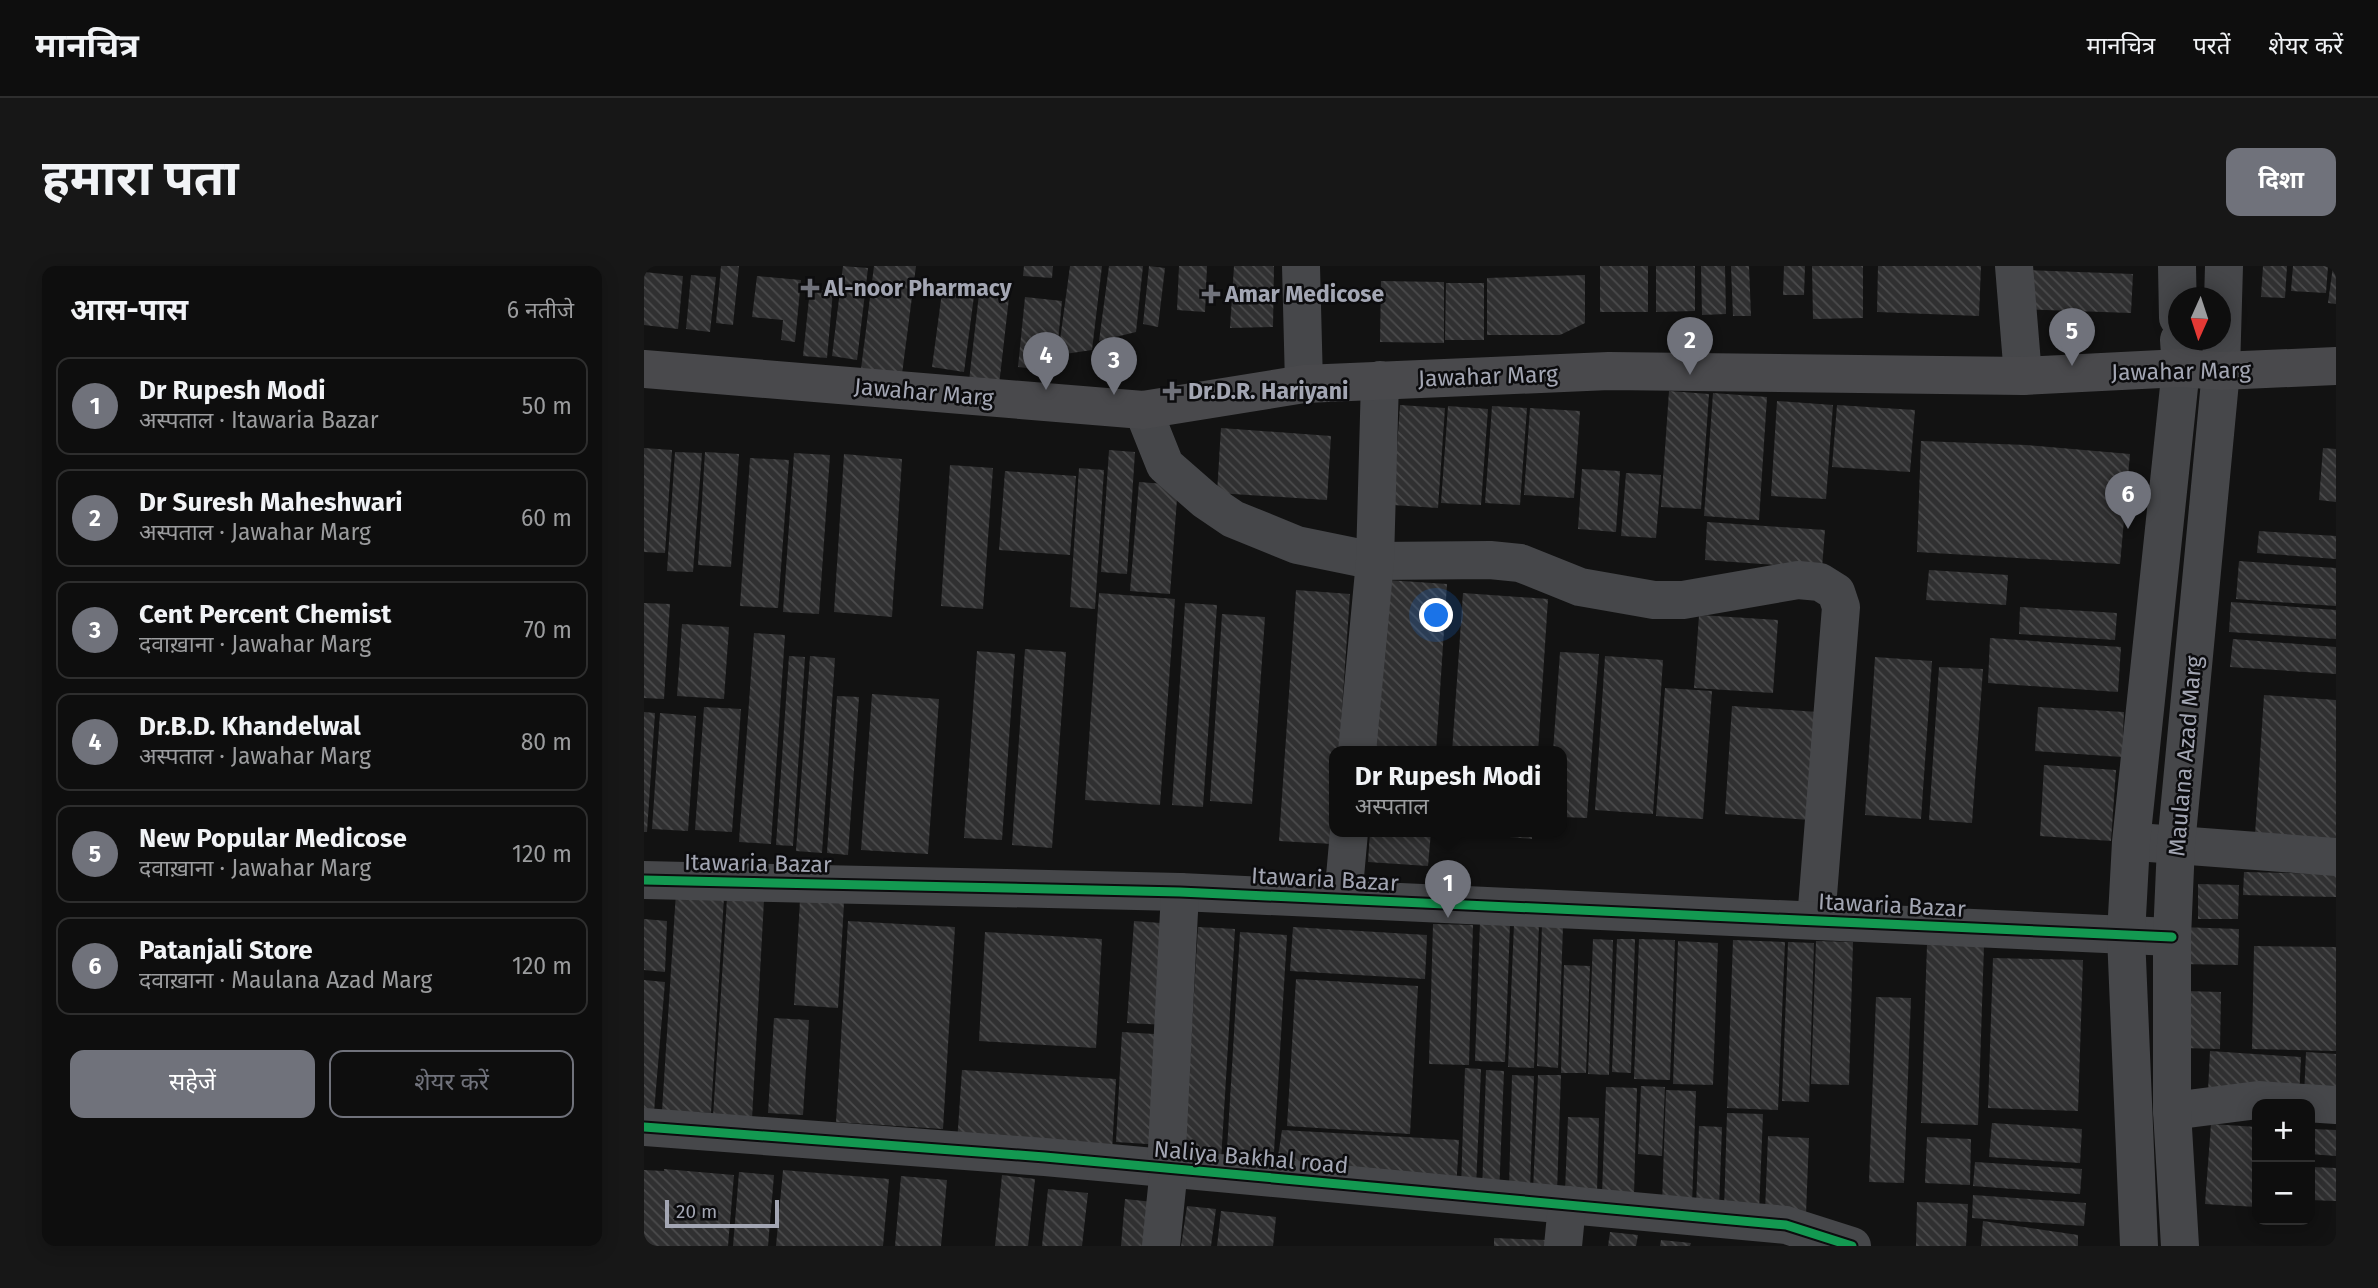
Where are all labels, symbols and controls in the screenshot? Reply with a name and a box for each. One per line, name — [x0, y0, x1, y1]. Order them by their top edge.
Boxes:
text: मानचित्र — [35, 26, 139, 66]
text: मानचित्र — [2087, 32, 2155, 60]
text: परतें — [2193, 32, 2230, 60]
text: शेयर करें — [2268, 32, 2343, 60]
button: दिशा — [2226, 148, 2336, 216]
text: हमारा पता — [42, 149, 239, 208]
place label: Al-noor Pharmacy — [823, 274, 1013, 302]
marker: Al-noor Pharmacy — [802, 280, 818, 296]
place label: Amar Medicose — [1224, 280, 1384, 308]
marker: Amar Medicose — [1203, 286, 1219, 302]
north arrow — [2168, 287, 2231, 350]
text: आस-पास — [70, 292, 188, 328]
text: 6 नतीजे — [507, 296, 574, 324]
pin: 5 — [2049, 308, 2095, 366]
pin: 2 — [1667, 317, 1713, 375]
pin: 4 — [1023, 332, 1069, 390]
pin: 3 — [1091, 337, 1137, 395]
street label: Jawahar Marg — [2111, 356, 2251, 386]
street label: Jawahar Marg — [1418, 360, 1558, 392]
street label: Jawahar Marg — [853, 372, 995, 412]
text: Dr Rupesh Modi — [139, 375, 326, 406]
place label: Dr.D.R. Hariyani — [1188, 377, 1348, 405]
marker: Dr.D.R. Hariyani — [1162, 381, 1182, 401]
text: 1 — [90, 392, 100, 420]
text: 50 m — [522, 392, 572, 420]
text: अस्पताल · Itawaria Bazar — [139, 406, 379, 434]
pin: 6 — [2105, 471, 2151, 529]
text: Dr Suresh Maheshwari — [139, 487, 403, 518]
text: 2 — [89, 504, 101, 532]
text: 60 m — [521, 504, 572, 532]
text: अस्पताल · Jawahar Marg — [139, 518, 371, 546]
your location — [1419, 598, 1453, 632]
text: Cent Percent Chemist — [139, 599, 391, 630]
text: 3 — [89, 616, 101, 644]
text: 70 m — [523, 616, 572, 644]
text: दवाख़ाना · Jawahar Marg — [139, 630, 371, 658]
street label: Maulana Azad Marg — [2162, 655, 2208, 857]
text: Dr.B.D. Khandelwal — [139, 711, 361, 742]
text: 4 — [89, 728, 102, 756]
text: 80 m — [521, 728, 572, 756]
text: अस्पताल · Jawahar Marg — [139, 742, 371, 770]
popup — [1329, 746, 1567, 837]
text: Dr Rupesh Modi — [1355, 761, 1541, 792]
text: अस्पताल — [1355, 792, 1429, 820]
text: New Popular Medicose — [139, 823, 407, 854]
text: 5 — [89, 840, 101, 868]
text: 120 m — [512, 840, 572, 868]
street label: Itawaria Bazar — [684, 848, 832, 878]
text: दवाख़ाना · Jawahar Marg — [139, 854, 371, 882]
pin: 1 — [1425, 860, 1471, 918]
street label: Itawaria Bazar — [1251, 861, 1400, 897]
street label: Itawaria Bazar — [1818, 887, 1967, 923]
text: Patanjali Store — [139, 935, 313, 966]
text: 6 — [89, 952, 101, 980]
text: 120 m — [512, 952, 572, 980]
text: दवाख़ाना · Maulana Azad Marg — [139, 966, 432, 994]
button: सहेजें — [70, 1050, 315, 1118]
button: शेयर करें — [329, 1050, 574, 1118]
map controls — [2252, 1099, 2315, 1225]
button: + — [2252, 1099, 2315, 1162]
street label: Naliya Bakhal road — [1153, 1135, 1349, 1179]
button: − — [2252, 1162, 2315, 1225]
scale bar — [665, 1197, 779, 1229]
text: 20 m — [676, 1200, 717, 1223]

